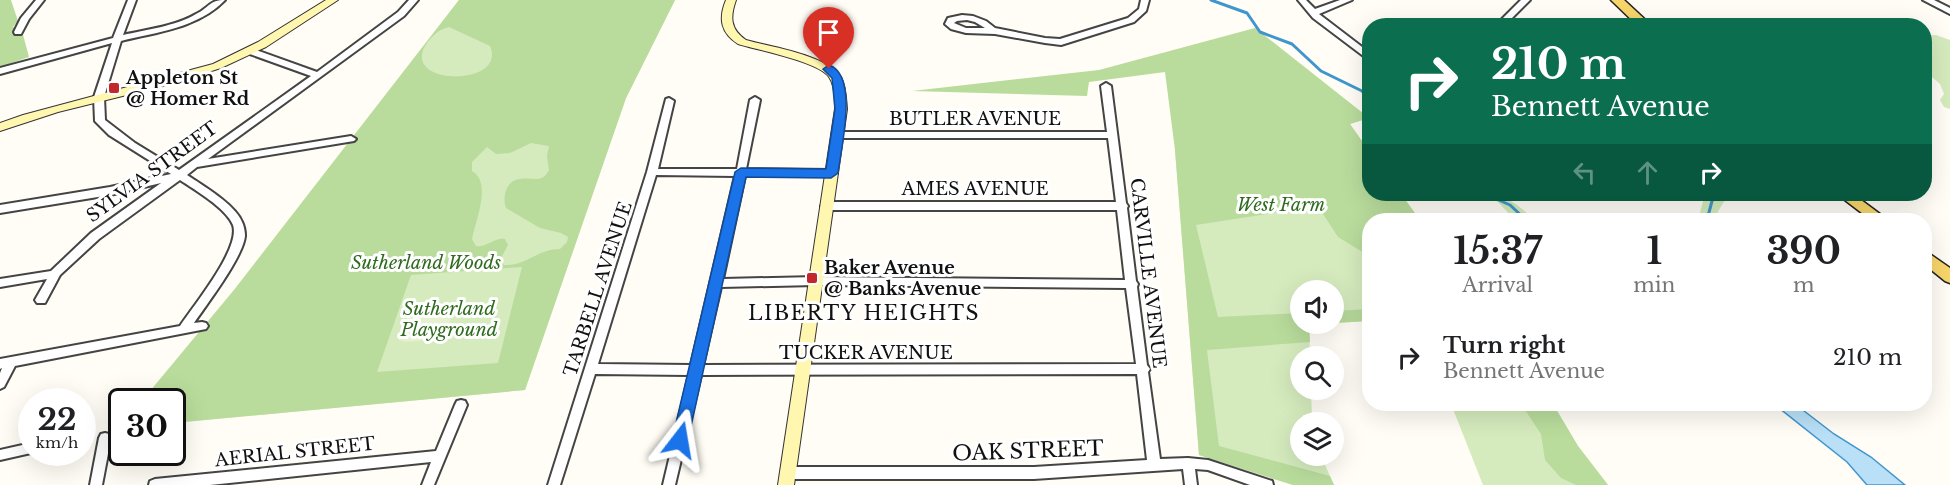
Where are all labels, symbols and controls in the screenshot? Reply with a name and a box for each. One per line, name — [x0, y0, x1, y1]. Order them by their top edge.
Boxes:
pin — [803, 7, 854, 69]
icon: arrive — [812, 16, 845, 49]
text: 210 m — [1491, 38, 1626, 90]
icon: right — [1392, 42, 1470, 120]
place label: Appleton St @ Homer Rd — [125, 67, 250, 110]
marker: Appleton St @ Homer Rd — [107, 81, 121, 95]
text: Bennett Avenue — [1491, 90, 1710, 123]
street label: BUTLER AVENUE — [889, 108, 1061, 130]
street label: SYLVIA STREET — [82, 117, 222, 227]
icon: left — [1568, 156, 1601, 189]
icon: ahead — [1631, 156, 1664, 189]
icon: right — [1694, 156, 1727, 189]
street label: CARVILLE AVENUE — [1125, 177, 1171, 369]
street label: AMES AVENUE — [900, 178, 1049, 200]
park label: West Farm — [1237, 194, 1326, 216]
street label: TARBELL AVENUE — [559, 199, 637, 379]
text: 15:37 — [1453, 229, 1542, 274]
text: 1 — [1646, 229, 1662, 274]
text: 390 — [1766, 229, 1841, 274]
park label: Sutherland Woods — [351, 252, 501, 274]
place label: Baker Avenue @ Banks Avenue — [824, 257, 981, 300]
marker: Baker Avenue @ Banks Avenue — [805, 271, 819, 285]
text: Arrival — [1462, 273, 1533, 297]
text: min — [1633, 273, 1675, 297]
text: m — [1793, 273, 1814, 297]
map controls — [1290, 280, 1344, 466]
button: sound — [1290, 280, 1344, 334]
park label: Sutherland Playground — [399, 298, 498, 341]
district label: LIBERTY HEIGHTS — [748, 301, 980, 325]
text: Turn right — [1443, 332, 1565, 359]
icon: right — [1392, 341, 1425, 374]
street label: TUCKER AVENUE — [779, 342, 953, 364]
text: 210 m — [1833, 344, 1902, 371]
button: search — [1290, 346, 1344, 400]
text: Bennett Avenue — [1443, 359, 1605, 383]
speed limit sign: 30 — [108, 388, 186, 466]
text: 22 — [37, 401, 77, 438]
position arrow — [648, 408, 712, 472]
button: layers — [1290, 412, 1344, 466]
text: km/h — [36, 433, 78, 452]
street label: AERIAL STREET — [213, 433, 377, 471]
street label: OAK STREET — [952, 435, 1104, 467]

